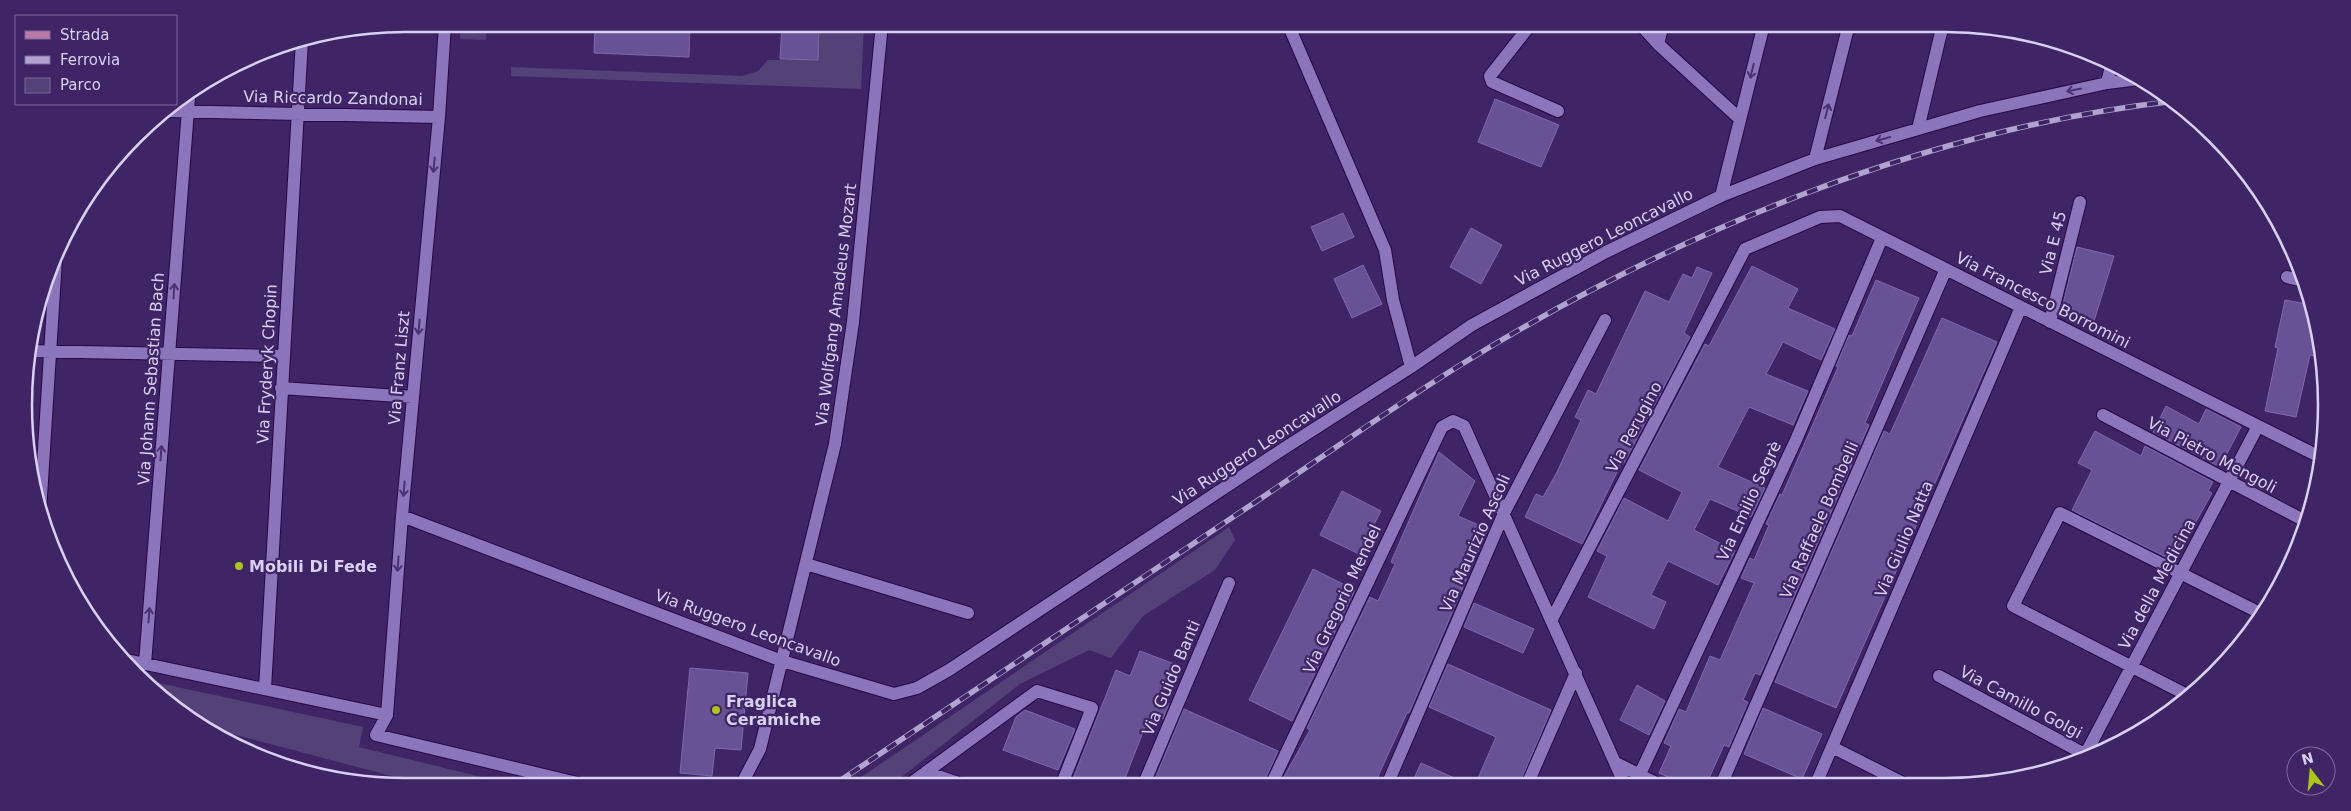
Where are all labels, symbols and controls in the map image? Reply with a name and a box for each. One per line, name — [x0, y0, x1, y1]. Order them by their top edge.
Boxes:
legend — [15, 15, 178, 105]
text: Strada — [60, 26, 109, 44]
text: Ferrovia — [60, 51, 120, 69]
one-way arrow — [1747, 63, 1757, 79]
text: Parco — [60, 76, 101, 94]
one-way arrow — [2067, 86, 2083, 95]
street label: Via Riccardo Zandonai — [243, 87, 423, 109]
one-way arrow — [1823, 104, 1832, 120]
one-way arrow — [1875, 135, 1891, 144]
one-way arrow — [429, 157, 439, 173]
street label: Via Wolfgang Amadeus Mozart — [812, 182, 860, 428]
street label: Via Ruggero Leoncavallo — [1512, 184, 1696, 290]
street label: Via E 45 — [2036, 209, 2070, 277]
street label: Via Francesco Borromini — [1953, 248, 2133, 352]
street label: Via Johann Sebastian Bach — [134, 272, 168, 486]
one-way arrow — [169, 283, 179, 299]
street label: Via Fryderyk Chopin — [253, 283, 281, 445]
street label: Via Franz Liszt — [385, 310, 413, 426]
one-way arrow — [414, 319, 424, 335]
street label: Via Perugino — [1602, 378, 1666, 476]
street label: Via Ruggero Leoncavallo — [1169, 386, 1345, 510]
street label: Via Pietro Mengoli — [2144, 413, 2280, 497]
street label: Via Emilio Segrè — [1713, 438, 1785, 564]
street label: Via Raffaele Bombelli — [1776, 438, 1862, 602]
one-way arrow — [157, 445, 166, 461]
street label: Via Maurizio Ascoli — [1436, 471, 1514, 615]
street label: Via Giulio Natta — [1871, 478, 1937, 600]
one-way arrow — [400, 480, 409, 496]
street label: Via della Medicina — [2115, 515, 2199, 653]
street label: Via Gregorio Mendel — [1299, 521, 1385, 677]
one-way arrow — [394, 556, 403, 572]
place label: Mobili Di Fede — [249, 557, 377, 576]
marker: Mobili Di Fede — [233, 560, 245, 572]
street label: Via Ruggero Leoncavallo — [652, 585, 844, 671]
one-way arrow — [144, 607, 153, 623]
street label: Via Guido Banti — [1138, 617, 1204, 739]
street label: Via Camillo Golgi — [1957, 662, 2085, 742]
place label: Fraglica Ceramiche — [726, 692, 821, 729]
marker: Fraglica Ceramiche — [710, 704, 722, 716]
north arrow — [2286, 746, 2336, 796]
text: N — [2300, 749, 2315, 768]

